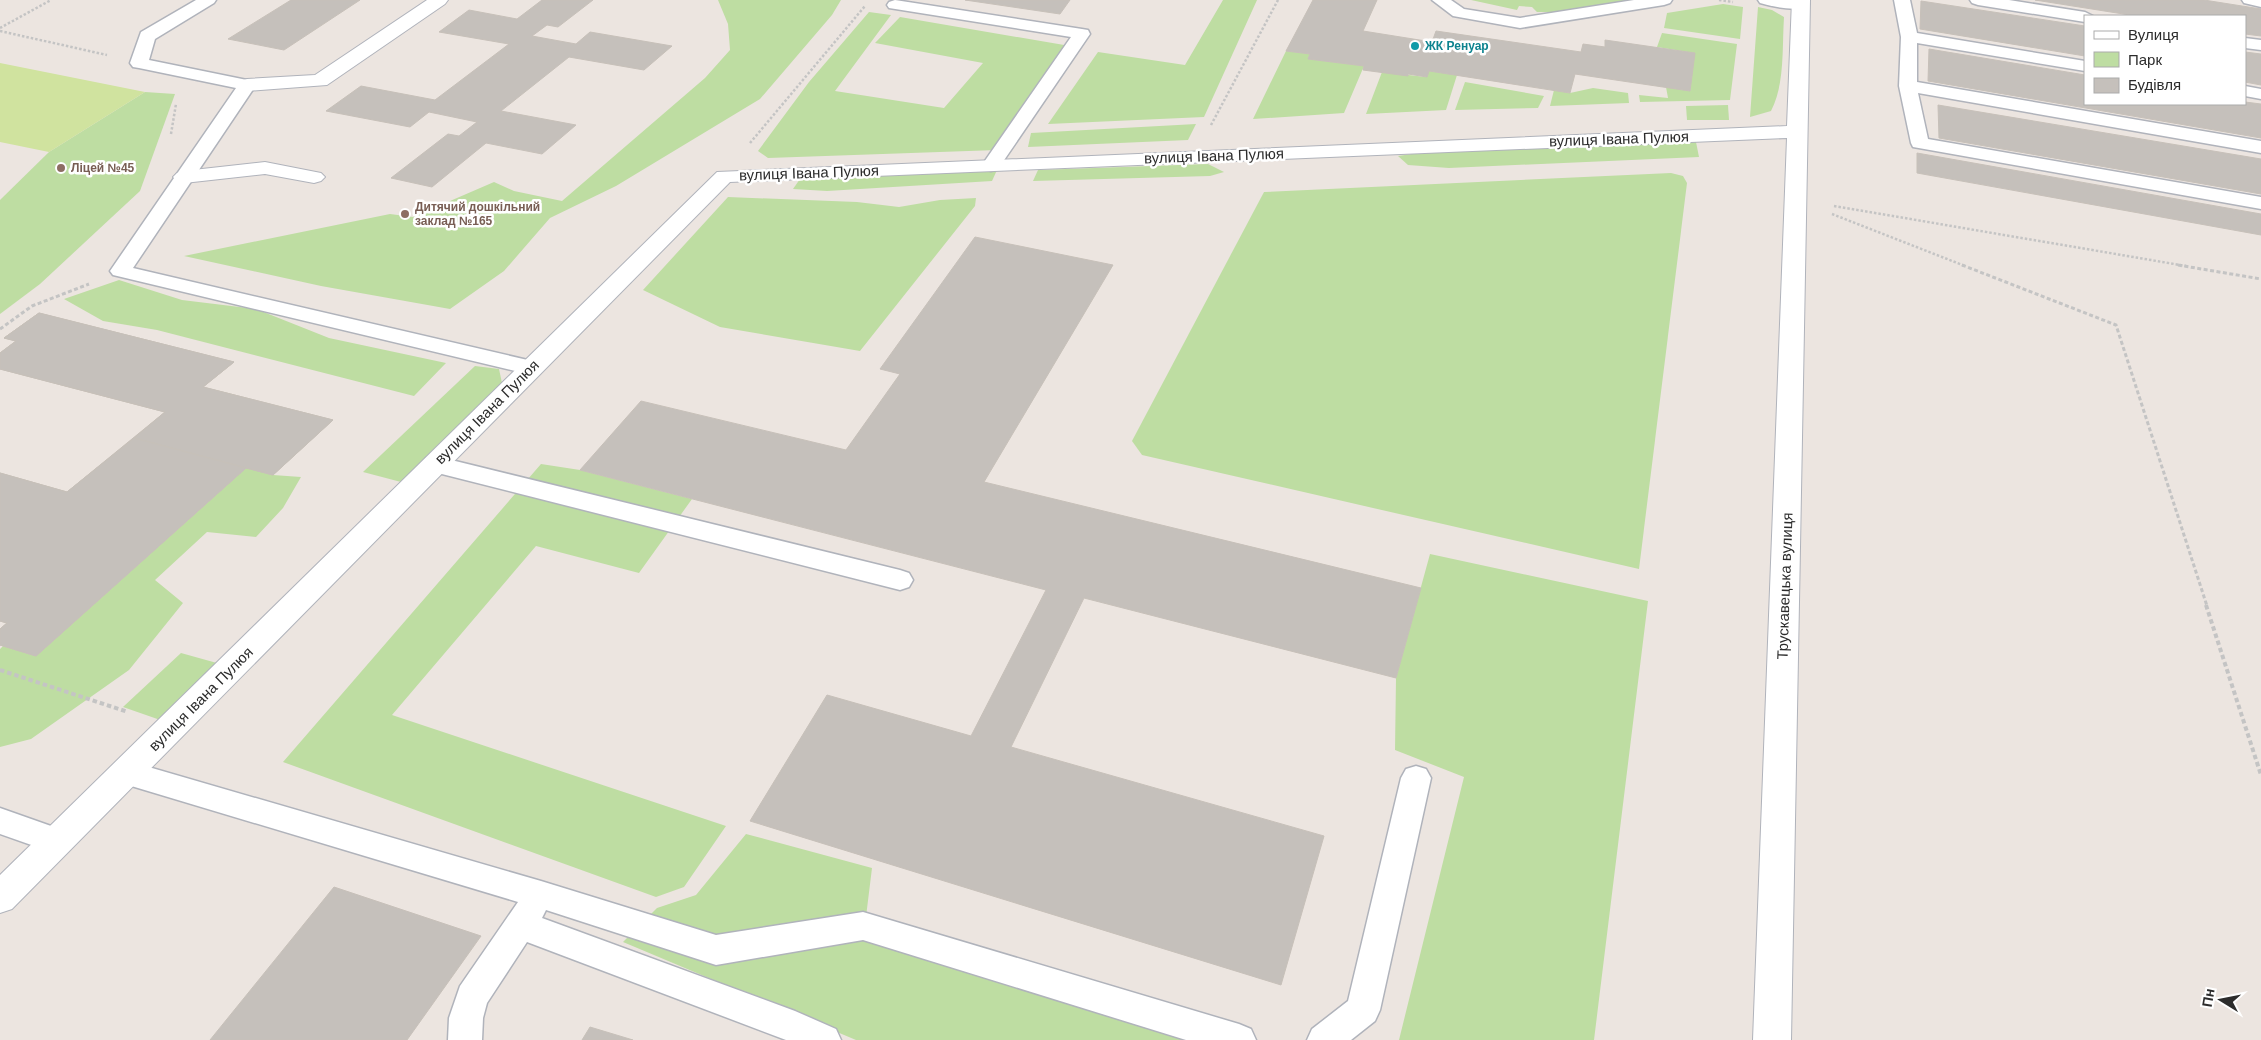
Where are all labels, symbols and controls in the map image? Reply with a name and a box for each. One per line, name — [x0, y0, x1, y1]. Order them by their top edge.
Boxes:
legend — [2084, 15, 2246, 105]
text: Вулиця — [2128, 26, 2179, 43]
place label: ЖК Ренуар — [1424, 39, 1489, 53]
marker: ЖК Ренуар — [1409, 40, 1421, 52]
text: Парк — [2128, 51, 2162, 68]
text: Будівля — [2128, 76, 2181, 93]
street label: вулиця Івана Пулюя — [1549, 128, 1689, 149]
street label: вулиця Івана Пулюя — [1144, 145, 1284, 166]
place label: Ліцей №45 — [71, 161, 135, 175]
marker: Ліцей №45 — [55, 162, 67, 174]
street label: вулиця Івана Пулюя — [739, 162, 879, 183]
place label: Дитячий дошкільний заклад №165 — [415, 200, 540, 228]
marker: Дитячий дошкільний заклад №165 — [399, 208, 411, 220]
street label: вулиця Івана Пулюя — [431, 356, 542, 467]
street label: Трускавецька вулиця — [1773, 512, 1796, 660]
street label: вулиця Івана Пулюя — [145, 643, 256, 754]
north arrow — [2196, 975, 2246, 1025]
text: Пн — [2199, 987, 2218, 1008]

